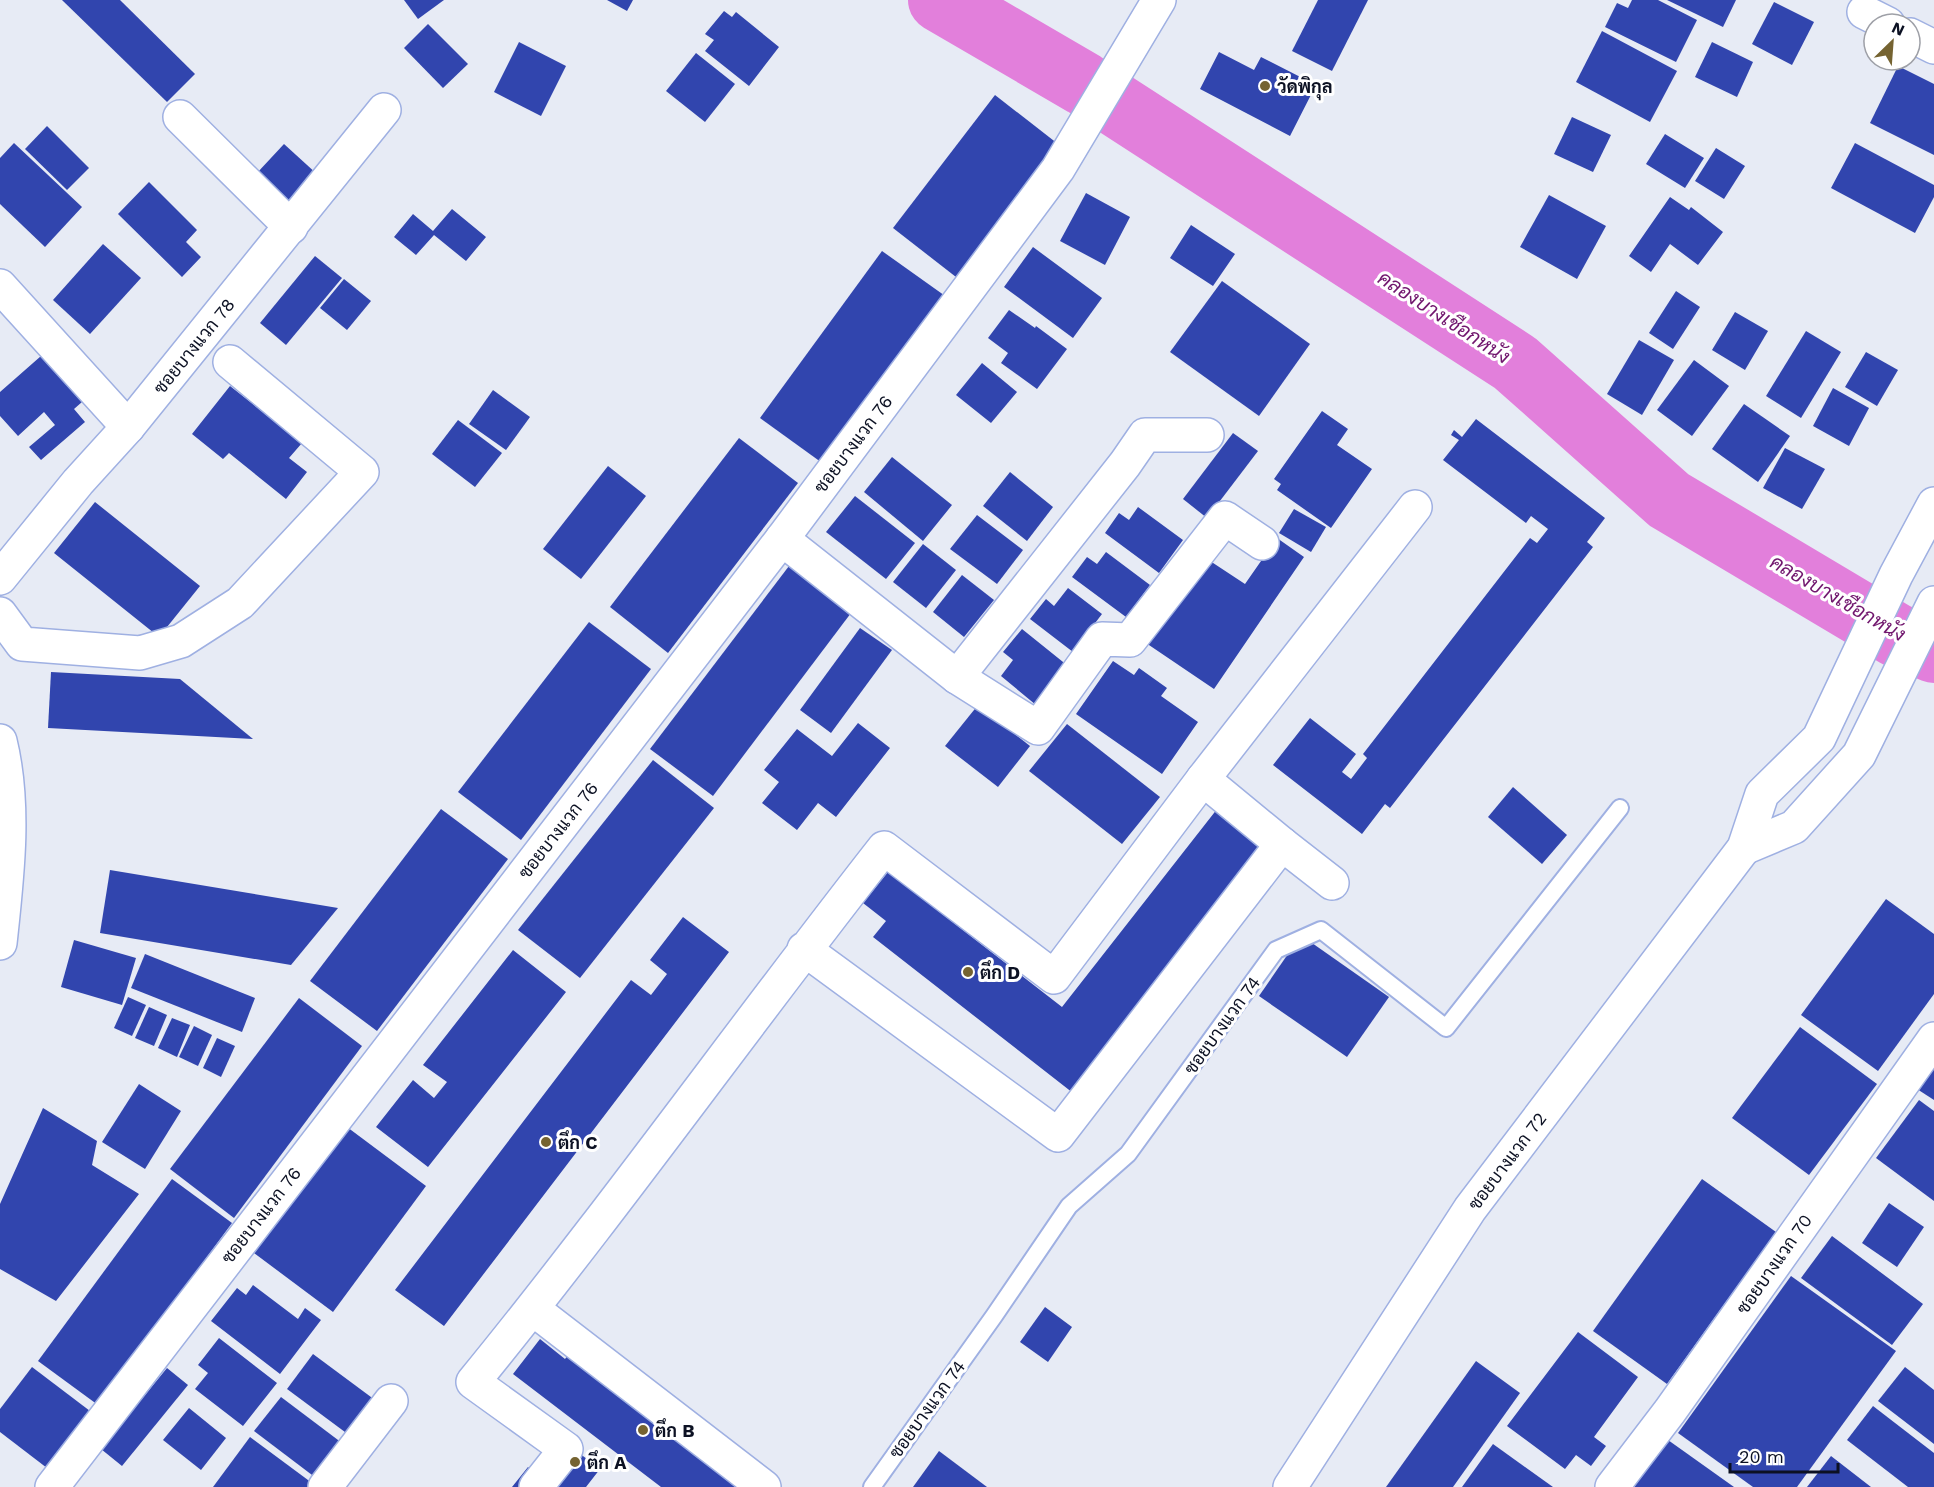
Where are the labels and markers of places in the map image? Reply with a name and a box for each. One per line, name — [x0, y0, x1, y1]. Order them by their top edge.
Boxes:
place label: วัดพิกุล — [1277, 75, 1333, 101]
marker: วัดพิกุล — [1258, 79, 1272, 93]
place label: ตึก D — [980, 960, 1020, 983]
marker: ตึก D — [961, 965, 975, 979]
place label: ตึก C — [558, 1130, 597, 1153]
marker: ตึก C — [539, 1135, 553, 1149]
place label: ตึก B — [655, 1418, 695, 1441]
marker: ตึก B — [636, 1423, 650, 1437]
place label: ตึก A — [587, 1450, 627, 1473]
marker: ตึก A — [568, 1455, 582, 1469]

